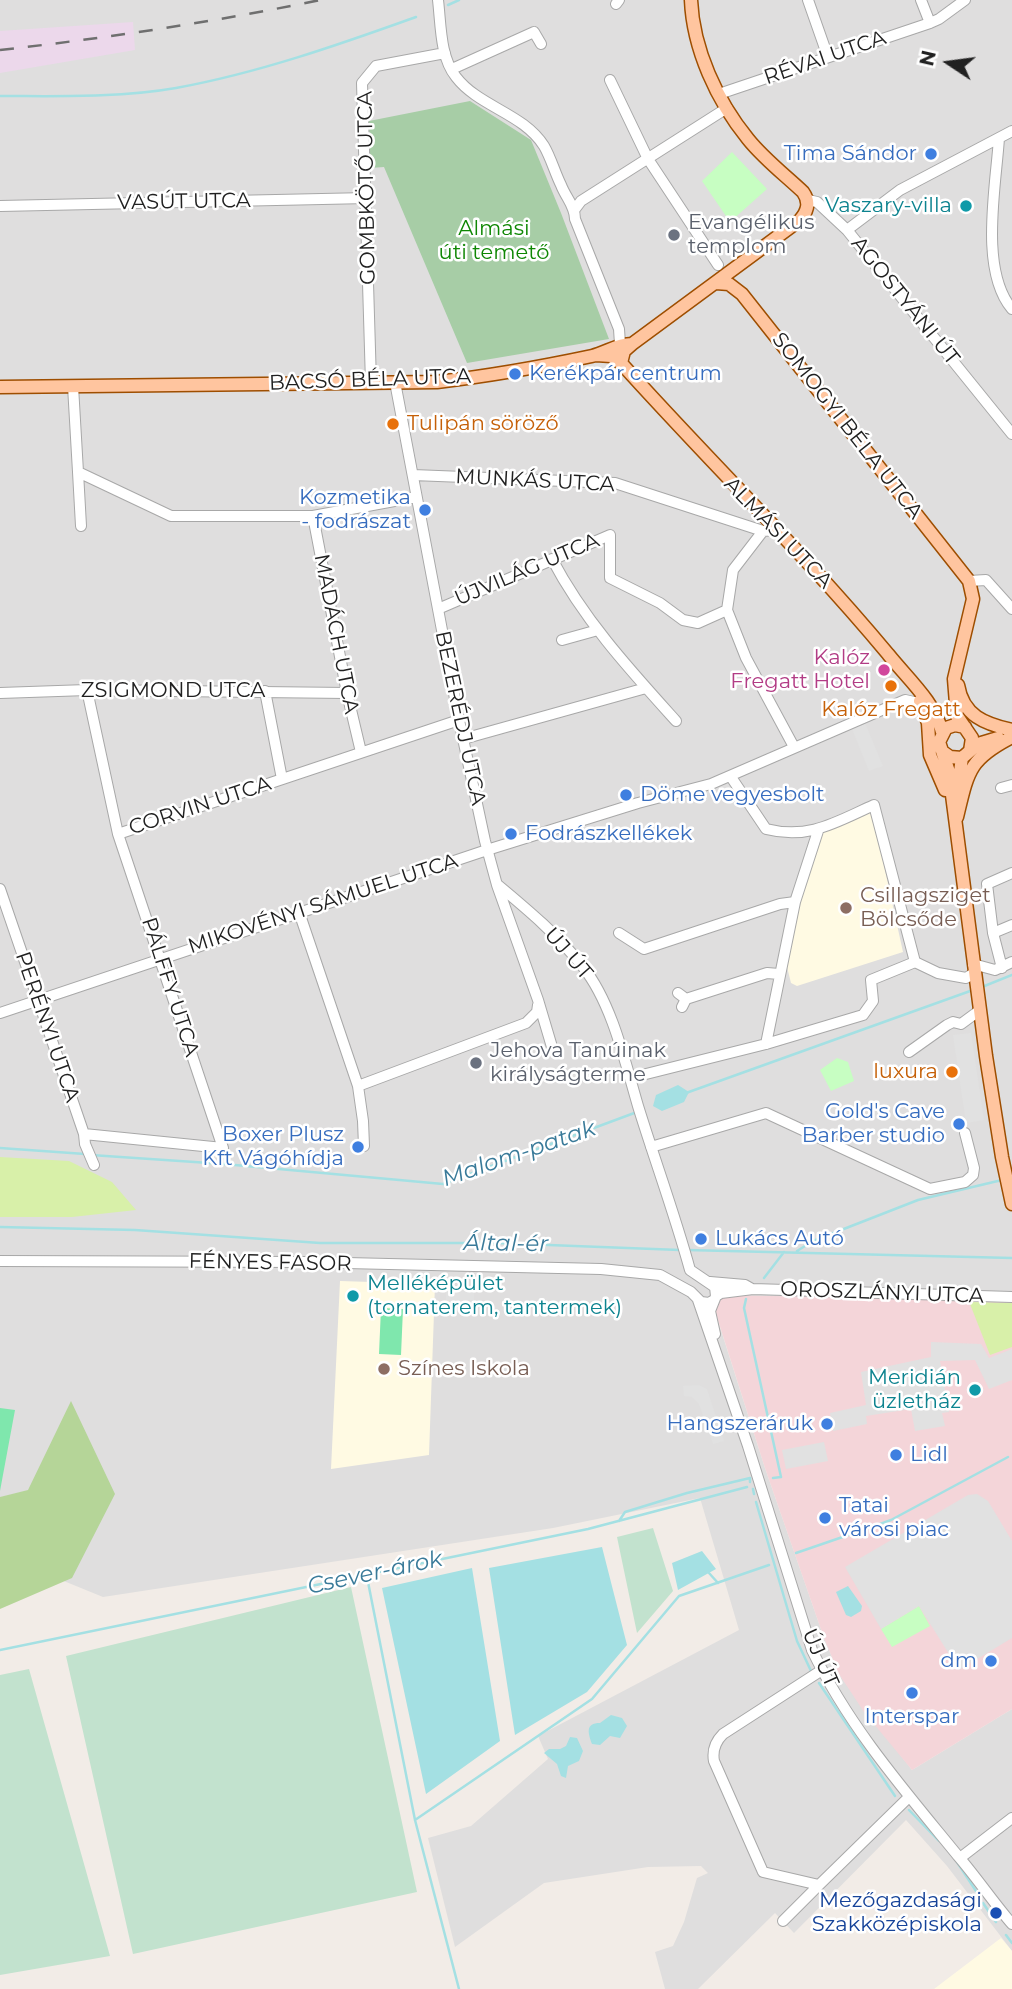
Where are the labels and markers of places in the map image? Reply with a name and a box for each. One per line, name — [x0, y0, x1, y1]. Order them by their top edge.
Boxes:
place label: Tima Sándor — [784, 141, 917, 167]
marker: Tima Sándor — [923, 146, 939, 162]
place label: Vaszary-villa — [825, 193, 952, 219]
marker: Vaszary-villa — [958, 198, 974, 214]
place label: Evangélikus templom — [688, 210, 814, 260]
marker: Evangélikus templom — [666, 227, 682, 243]
place label: Kerékpár centrum — [529, 361, 722, 387]
marker: Kerékpár centrum — [507, 366, 523, 382]
place label: Tulipán söröző — [407, 411, 559, 437]
marker: Tulipán söröző — [385, 416, 401, 432]
place label: Kozmetika - fodrászat — [299, 485, 411, 535]
marker: Kozmetika - fodrászat — [417, 502, 433, 518]
place label: Kalóz Fregatt Hotel — [730, 645, 870, 695]
marker: Kalóz Fregatt Hotel — [876, 662, 892, 678]
marker: Kalóz Fregatt — [883, 678, 899, 694]
place label: Kalóz Fregatt — [821, 697, 961, 723]
place label: Döme vegyesbolt — [640, 782, 824, 808]
marker: Döme vegyesbolt — [618, 787, 634, 803]
place label: Fodrászkellékek — [525, 821, 692, 847]
marker: Fodrászkellékek — [503, 826, 519, 842]
place label: Csillagsziget Bölcsőde — [860, 883, 991, 933]
marker: Csillagsziget Bölcsőde — [838, 900, 854, 916]
place label: Jehova Tanúinak királyságterme — [490, 1038, 666, 1088]
marker: Jehova Tanúinak királyságterme — [468, 1055, 484, 1071]
place label: luxura — [873, 1059, 938, 1085]
marker: luxura — [944, 1064, 960, 1080]
place label: Gold's Cave Barber studio — [802, 1099, 945, 1149]
marker: Gold's Cave Barber studio — [951, 1116, 967, 1132]
place label: Boxer Plusz Kft Vágóhídja — [202, 1122, 344, 1172]
marker: Boxer Plusz Kft Vágóhídja — [350, 1139, 366, 1155]
place label: Lukács Autó — [715, 1226, 844, 1252]
marker: Lukács Autó — [693, 1231, 709, 1247]
place label: Melléképület (tornaterem, tantermek) — [367, 1271, 622, 1321]
marker: Melléképület (tornaterem, tantermek) — [345, 1288, 361, 1304]
place label: Színes Iskola — [398, 1356, 530, 1382]
marker: Színes Iskola — [376, 1361, 392, 1377]
place label: Meridián üzletház — [868, 1365, 961, 1415]
marker: Meridián üzletház — [967, 1382, 983, 1398]
place label: Hangszeráruk — [666, 1411, 813, 1437]
marker: Hangszeráruk — [819, 1416, 835, 1432]
place label: Lidl — [910, 1442, 948, 1468]
marker: Lidl — [888, 1447, 904, 1463]
place label: Tatai városi piac — [839, 1493, 949, 1543]
marker: Tatai városi piac — [817, 1510, 833, 1526]
place label: dm — [940, 1648, 977, 1674]
marker: dm — [983, 1653, 999, 1669]
marker: Interspar — [904, 1685, 920, 1701]
place label: Interspar — [865, 1704, 959, 1730]
place label: Mezőgazdasági Szakközépiskola — [812, 1888, 982, 1938]
marker: Mezőgazdasági Szakközépiskola — [988, 1905, 1004, 1921]

